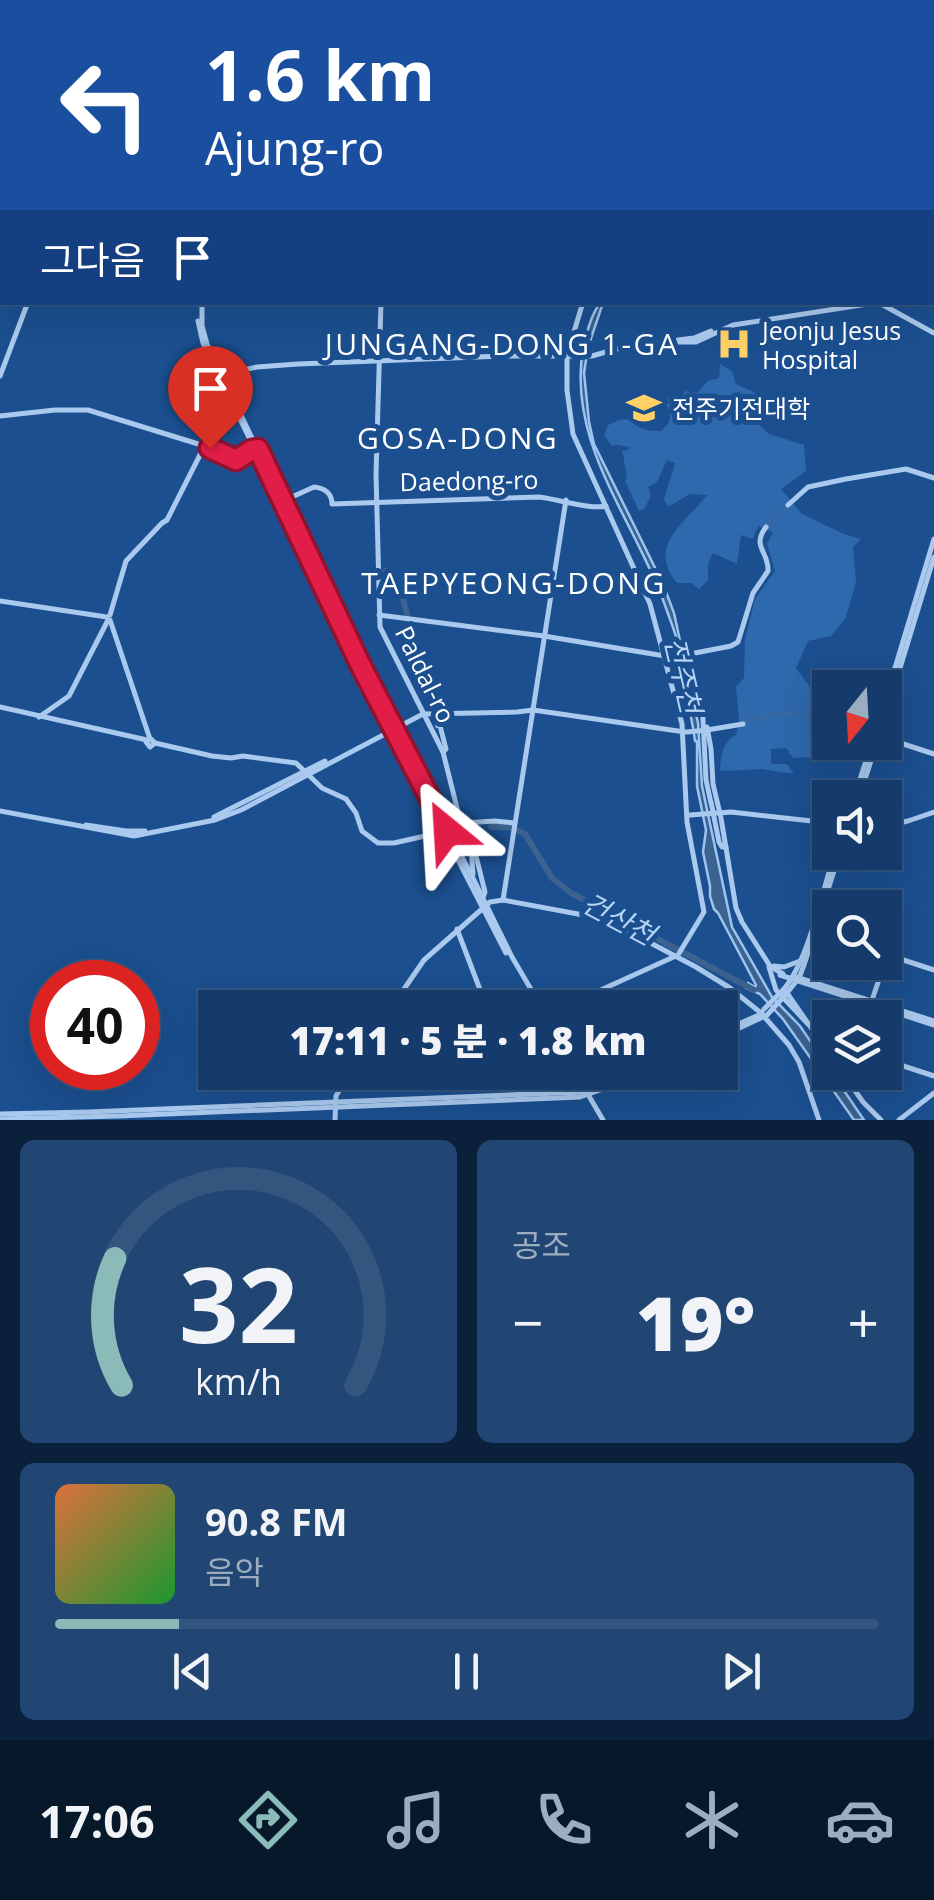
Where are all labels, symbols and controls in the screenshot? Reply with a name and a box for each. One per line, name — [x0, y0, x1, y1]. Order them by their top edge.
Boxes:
text: 1.6 km — [205, 26, 435, 122]
icon: left — [40, 40, 170, 170]
text: Ajung-ro — [205, 117, 384, 178]
icon: arrive — [165, 230, 220, 285]
text: 그다음 — [40, 233, 145, 285]
place label: Jeonju Jesus Hospital — [760, 313, 901, 376]
district label: JUNGANG-DONG 1-GA — [322, 323, 679, 364]
hospital icon: Jeonju Jesus Hospital — [715, 325, 753, 363]
pin — [168, 346, 253, 449]
icon: arrive — [183, 361, 238, 416]
school or university icon: 전주기전대학 — [625, 389, 663, 427]
place label: 전주기전대학 — [672, 391, 810, 425]
district label: GOSA-DONG — [357, 417, 559, 458]
street label: Daedong-ro — [399, 462, 539, 498]
district label: TAEPYEONG-DONG — [361, 562, 667, 603]
street label: Paldal-ro — [388, 620, 464, 728]
water label: 전주천 — [657, 633, 712, 720]
north arrow — [812, 670, 902, 760]
map controls — [812, 670, 902, 1090]
position arrow — [395, 779, 499, 883]
button: sound — [812, 780, 902, 870]
water label: 건산천 — [576, 883, 665, 954]
button: search — [812, 890, 902, 980]
speed limit sign: 40 — [30, 960, 160, 1090]
button: layers — [812, 1000, 902, 1090]
text: 17:11 · 5 분 · 1.8 km — [289, 1014, 647, 1066]
text: 공조 — [512, 1223, 571, 1266]
text: 32 — [179, 1232, 298, 1373]
text: 19° — [636, 1271, 755, 1373]
text: − — [512, 1284, 543, 1359]
text: + — [848, 1284, 879, 1359]
text: km/h — [195, 1357, 282, 1405]
text: 90.8 FM — [205, 1495, 348, 1547]
text: 음악 — [205, 1550, 264, 1593]
icon: previous — [165, 1644, 220, 1699]
icon: pause — [439, 1644, 494, 1699]
icon: next — [714, 1644, 769, 1699]
icon: directions — [233, 1785, 303, 1855]
icon: music — [381, 1785, 451, 1855]
icon: phone — [529, 1785, 599, 1855]
icon: climate — [677, 1785, 747, 1855]
icon: car — [825, 1785, 895, 1855]
text: 17:06 — [39, 1790, 155, 1851]

